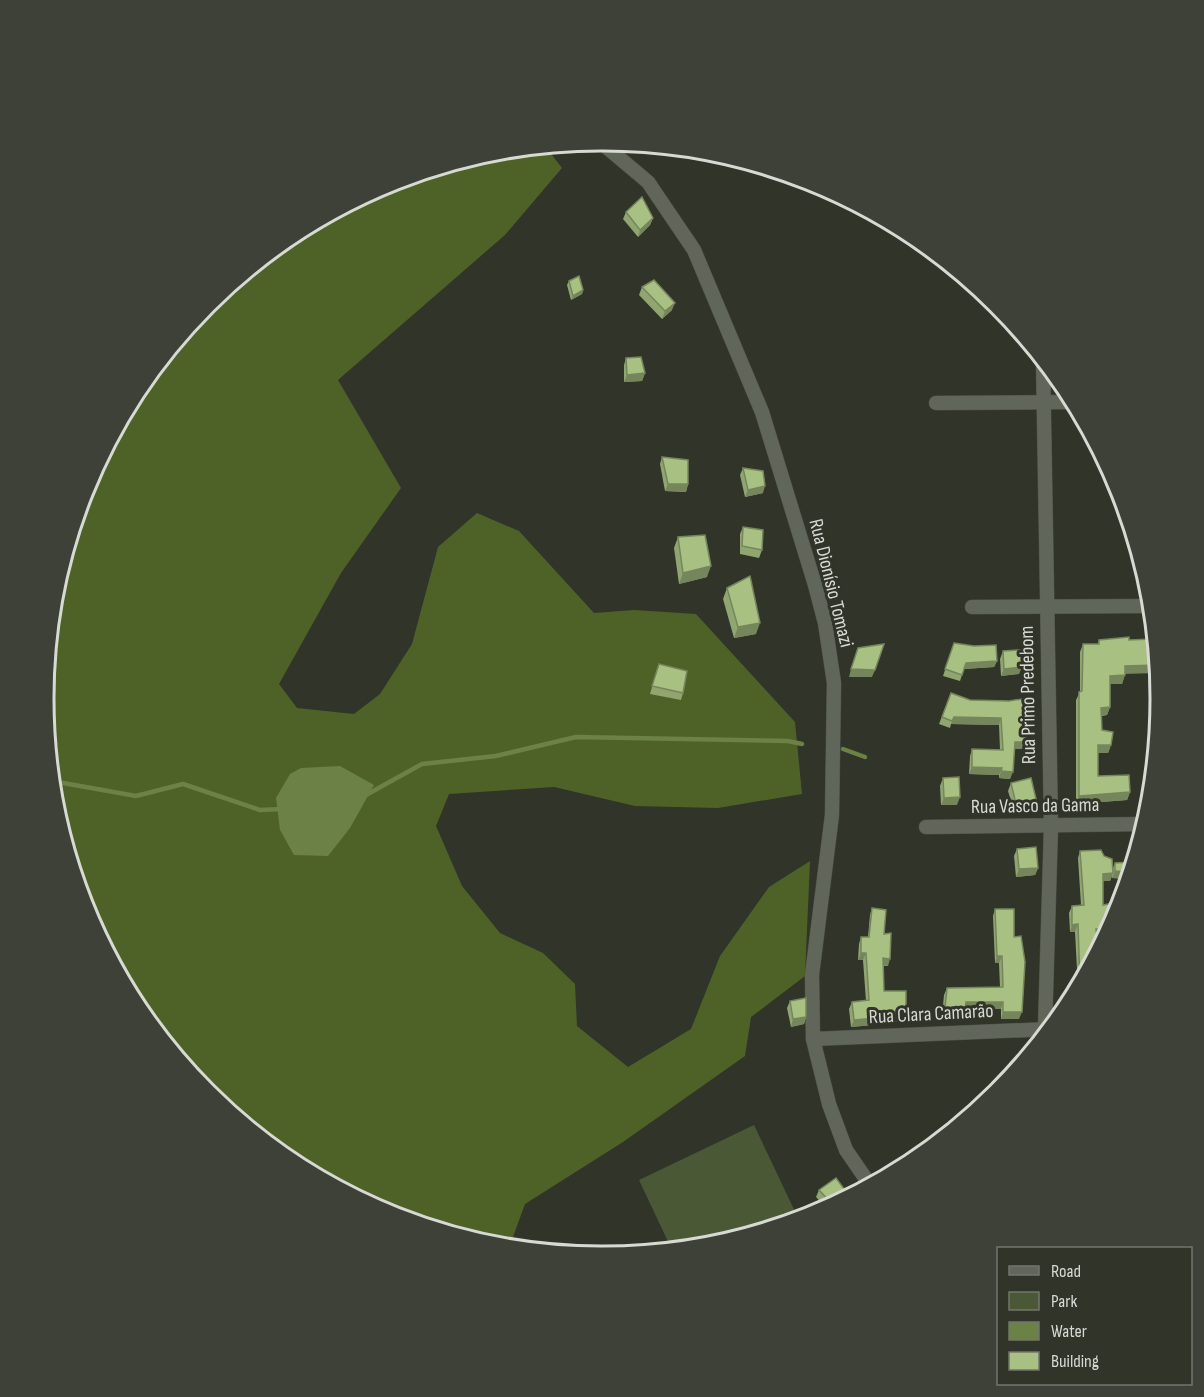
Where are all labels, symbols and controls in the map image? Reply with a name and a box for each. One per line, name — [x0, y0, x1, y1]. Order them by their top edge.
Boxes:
street label: Rua Dionísio Tomazi — [803, 516, 859, 650]
street label: Rua Primo Predebom — [1015, 626, 1041, 764]
street label: Rua Vasco da Gama — [971, 793, 1099, 819]
street label: Rua Clara Camarão — [868, 999, 994, 1029]
legend — [997, 1247, 1192, 1385]
text: Road — [1051, 1261, 1081, 1282]
text: Park — [1051, 1291, 1077, 1312]
text: Water — [1051, 1321, 1087, 1342]
text: Building — [1051, 1351, 1099, 1372]

